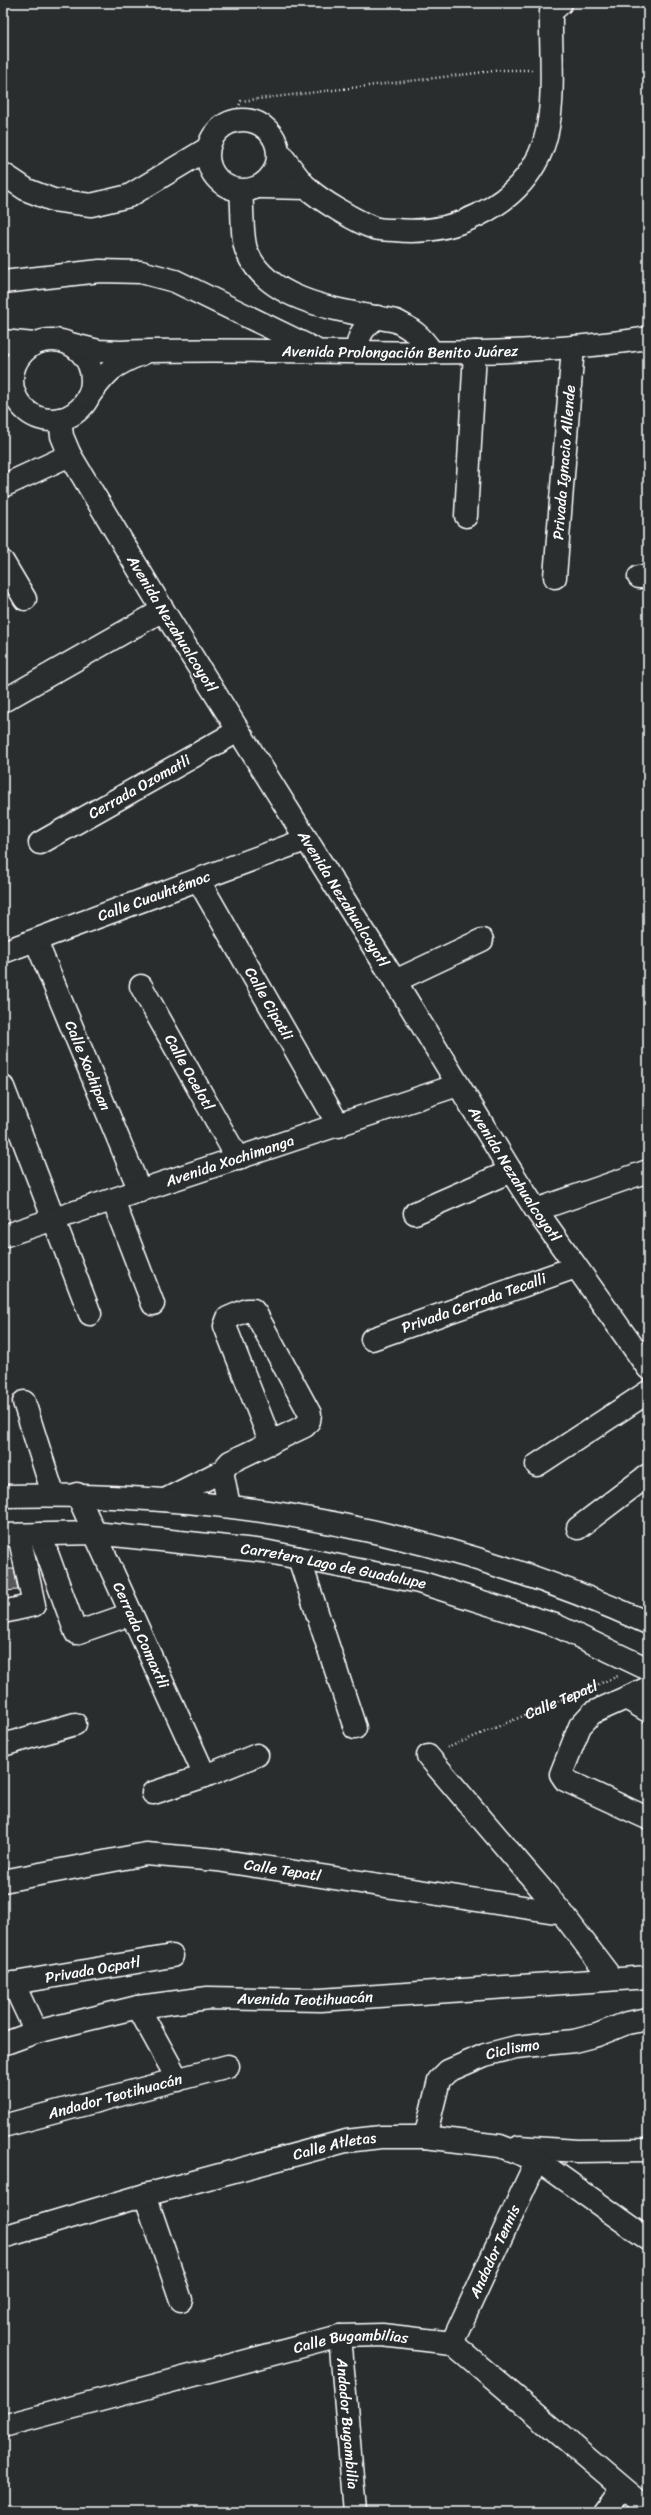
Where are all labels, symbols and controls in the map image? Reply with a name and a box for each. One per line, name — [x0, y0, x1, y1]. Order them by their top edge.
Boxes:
street label: Avenida Prolongación Benito Juárez — [281, 338, 520, 366]
street label: Privada Ignacio Allende — [545, 384, 583, 541]
street label: Avenida Nezahualcoyotl — [119, 549, 225, 698]
street label: Cerrada Ozomatli — [83, 747, 196, 826]
street label: Avenida Nezahualcoyotl — [290, 824, 397, 973]
street label: Calle Cuauhtémoc — [94, 863, 215, 929]
street label: Calle Cipatli — [238, 962, 301, 1046]
street label: Calle Xochipan — [57, 1016, 118, 1115]
street label: Calle Ocelotl — [157, 1029, 222, 1116]
street label: Avenida Nezahualcoyotl — [461, 1100, 568, 1248]
street label: Avenida Xochimanga — [161, 1127, 298, 1194]
street label: Privada Cerrada Tecalli — [398, 1265, 551, 1341]
street label: Carretera Lago de Guadalupe — [239, 1536, 430, 1597]
street label: Cerrada Comaxtli — [106, 1578, 177, 1693]
street label: Calle Tepatl — [521, 1673, 603, 1727]
street label: Calle Tepatl — [242, 1851, 323, 1889]
street label: Privada Ocpatl — [43, 1949, 143, 1991]
street label: Avenida Teotihuacán — [236, 1983, 374, 2013]
street label: Ciclismo — [483, 2032, 541, 2067]
street label: Andador Teotihuacán — [44, 2066, 185, 2127]
street label: Calle Atletas — [290, 2125, 378, 2168]
street label: Andador Tennis — [461, 2200, 528, 2303]
street label: Calle Bugambilias — [290, 2322, 410, 2361]
street label: Andador Bugambilia — [329, 2356, 366, 2491]

